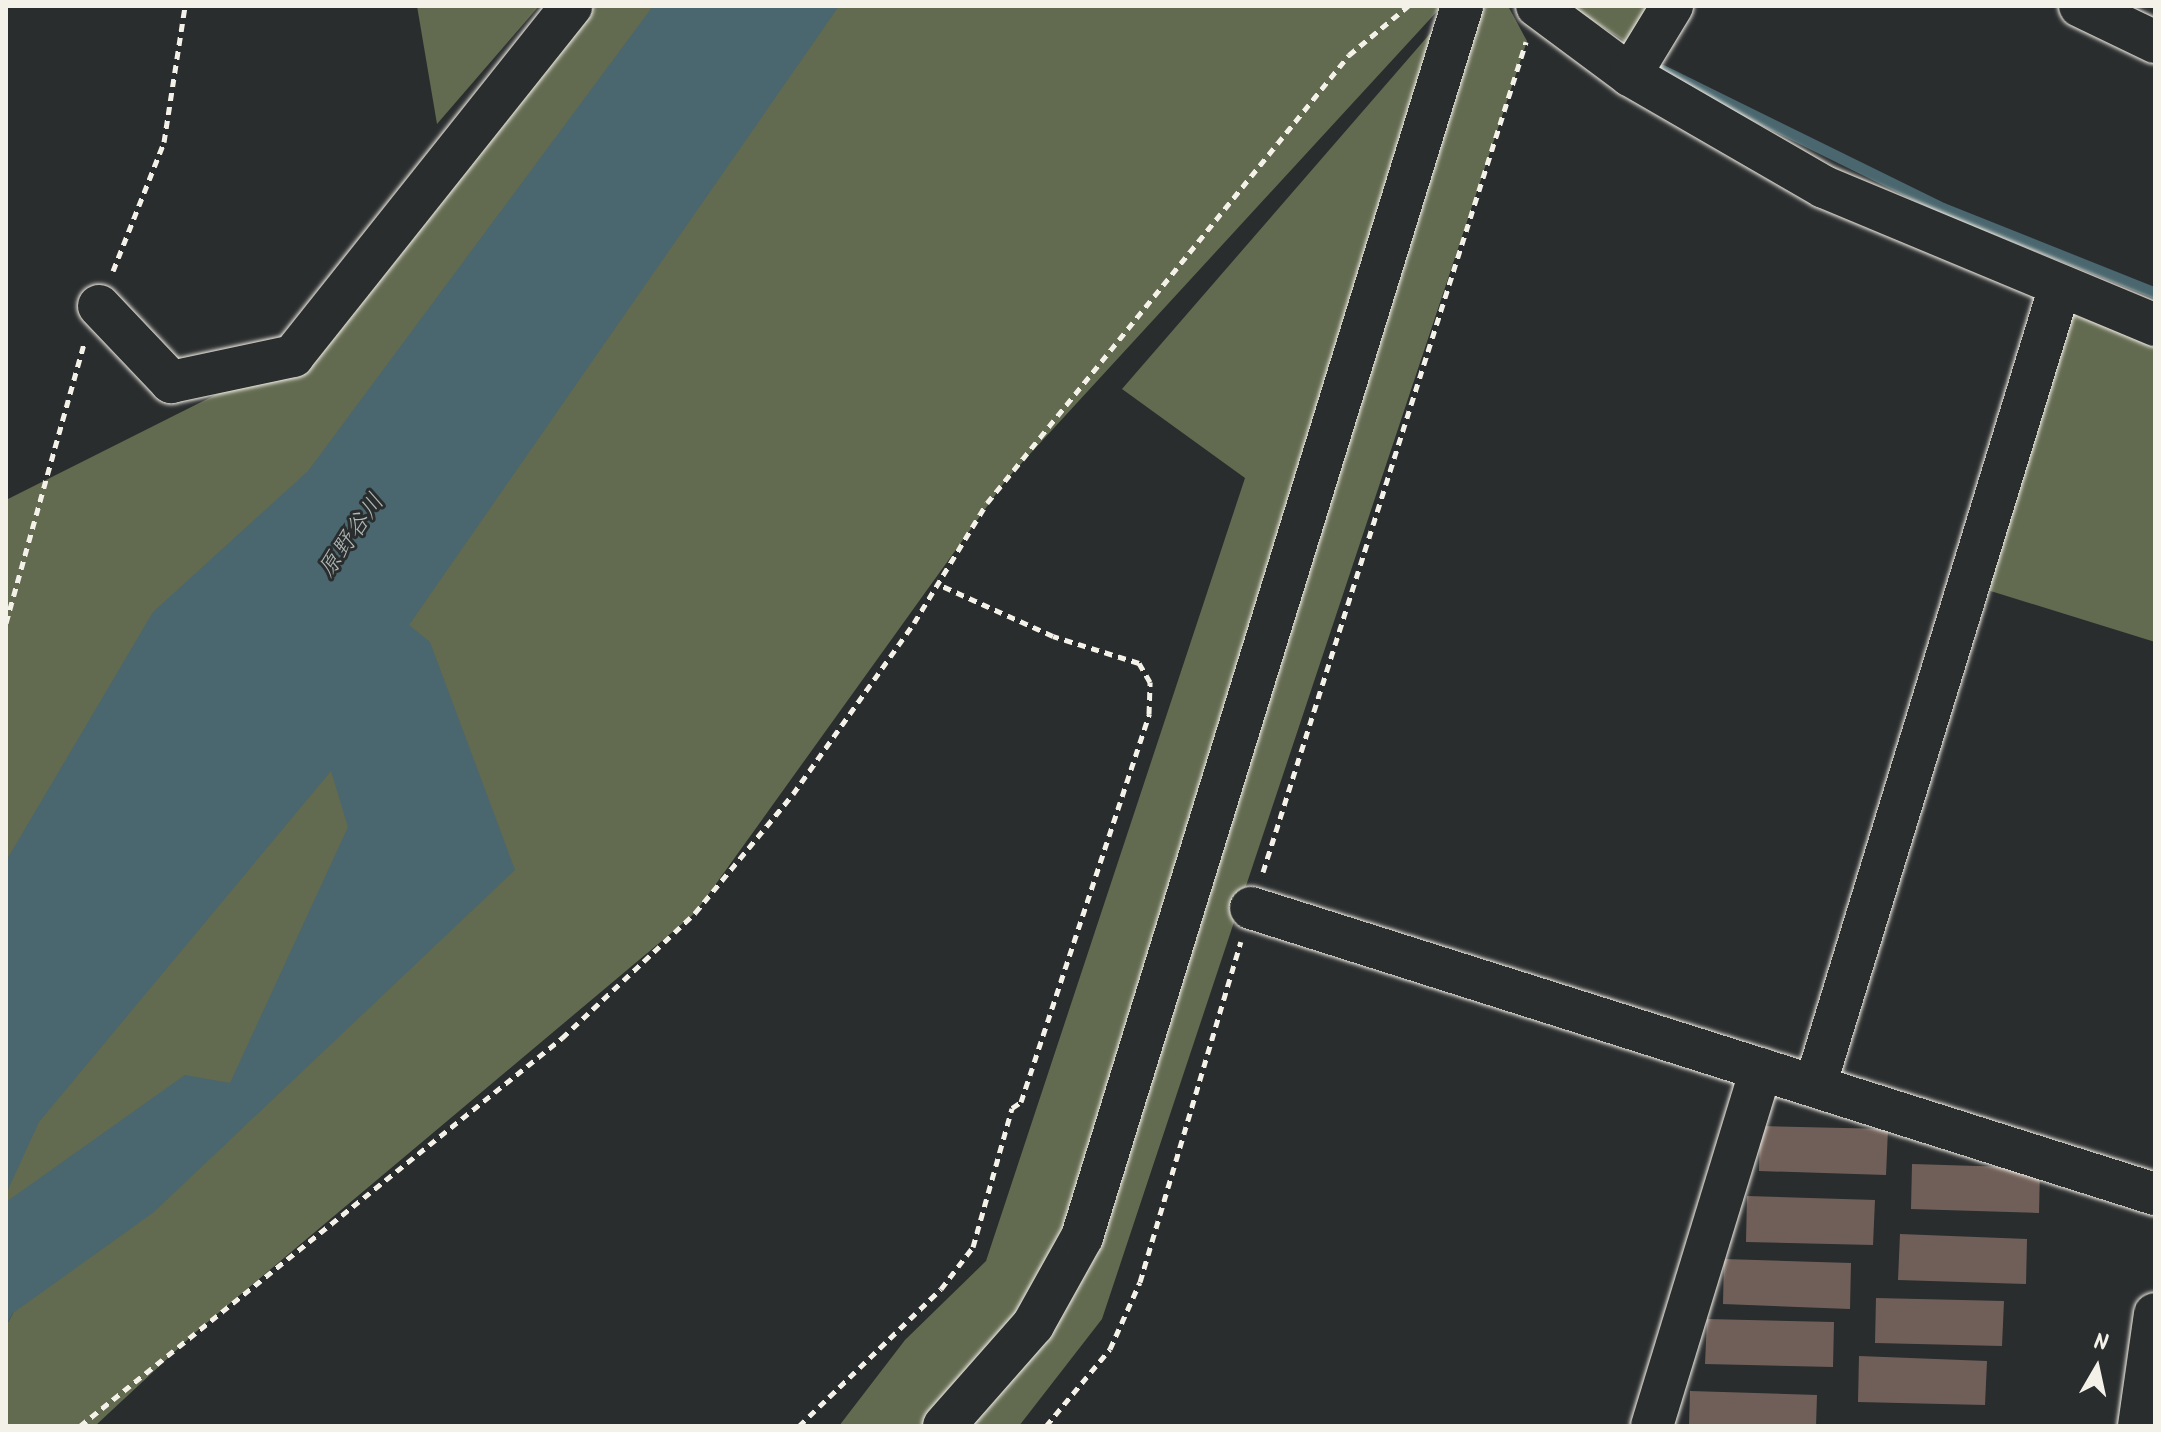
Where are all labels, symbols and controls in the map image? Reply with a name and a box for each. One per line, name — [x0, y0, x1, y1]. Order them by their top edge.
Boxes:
water label: 原野谷川 — [313, 488, 391, 584]
text: N — [2091, 1325, 2110, 1362]
north arrow — [2057, 1328, 2137, 1408]

